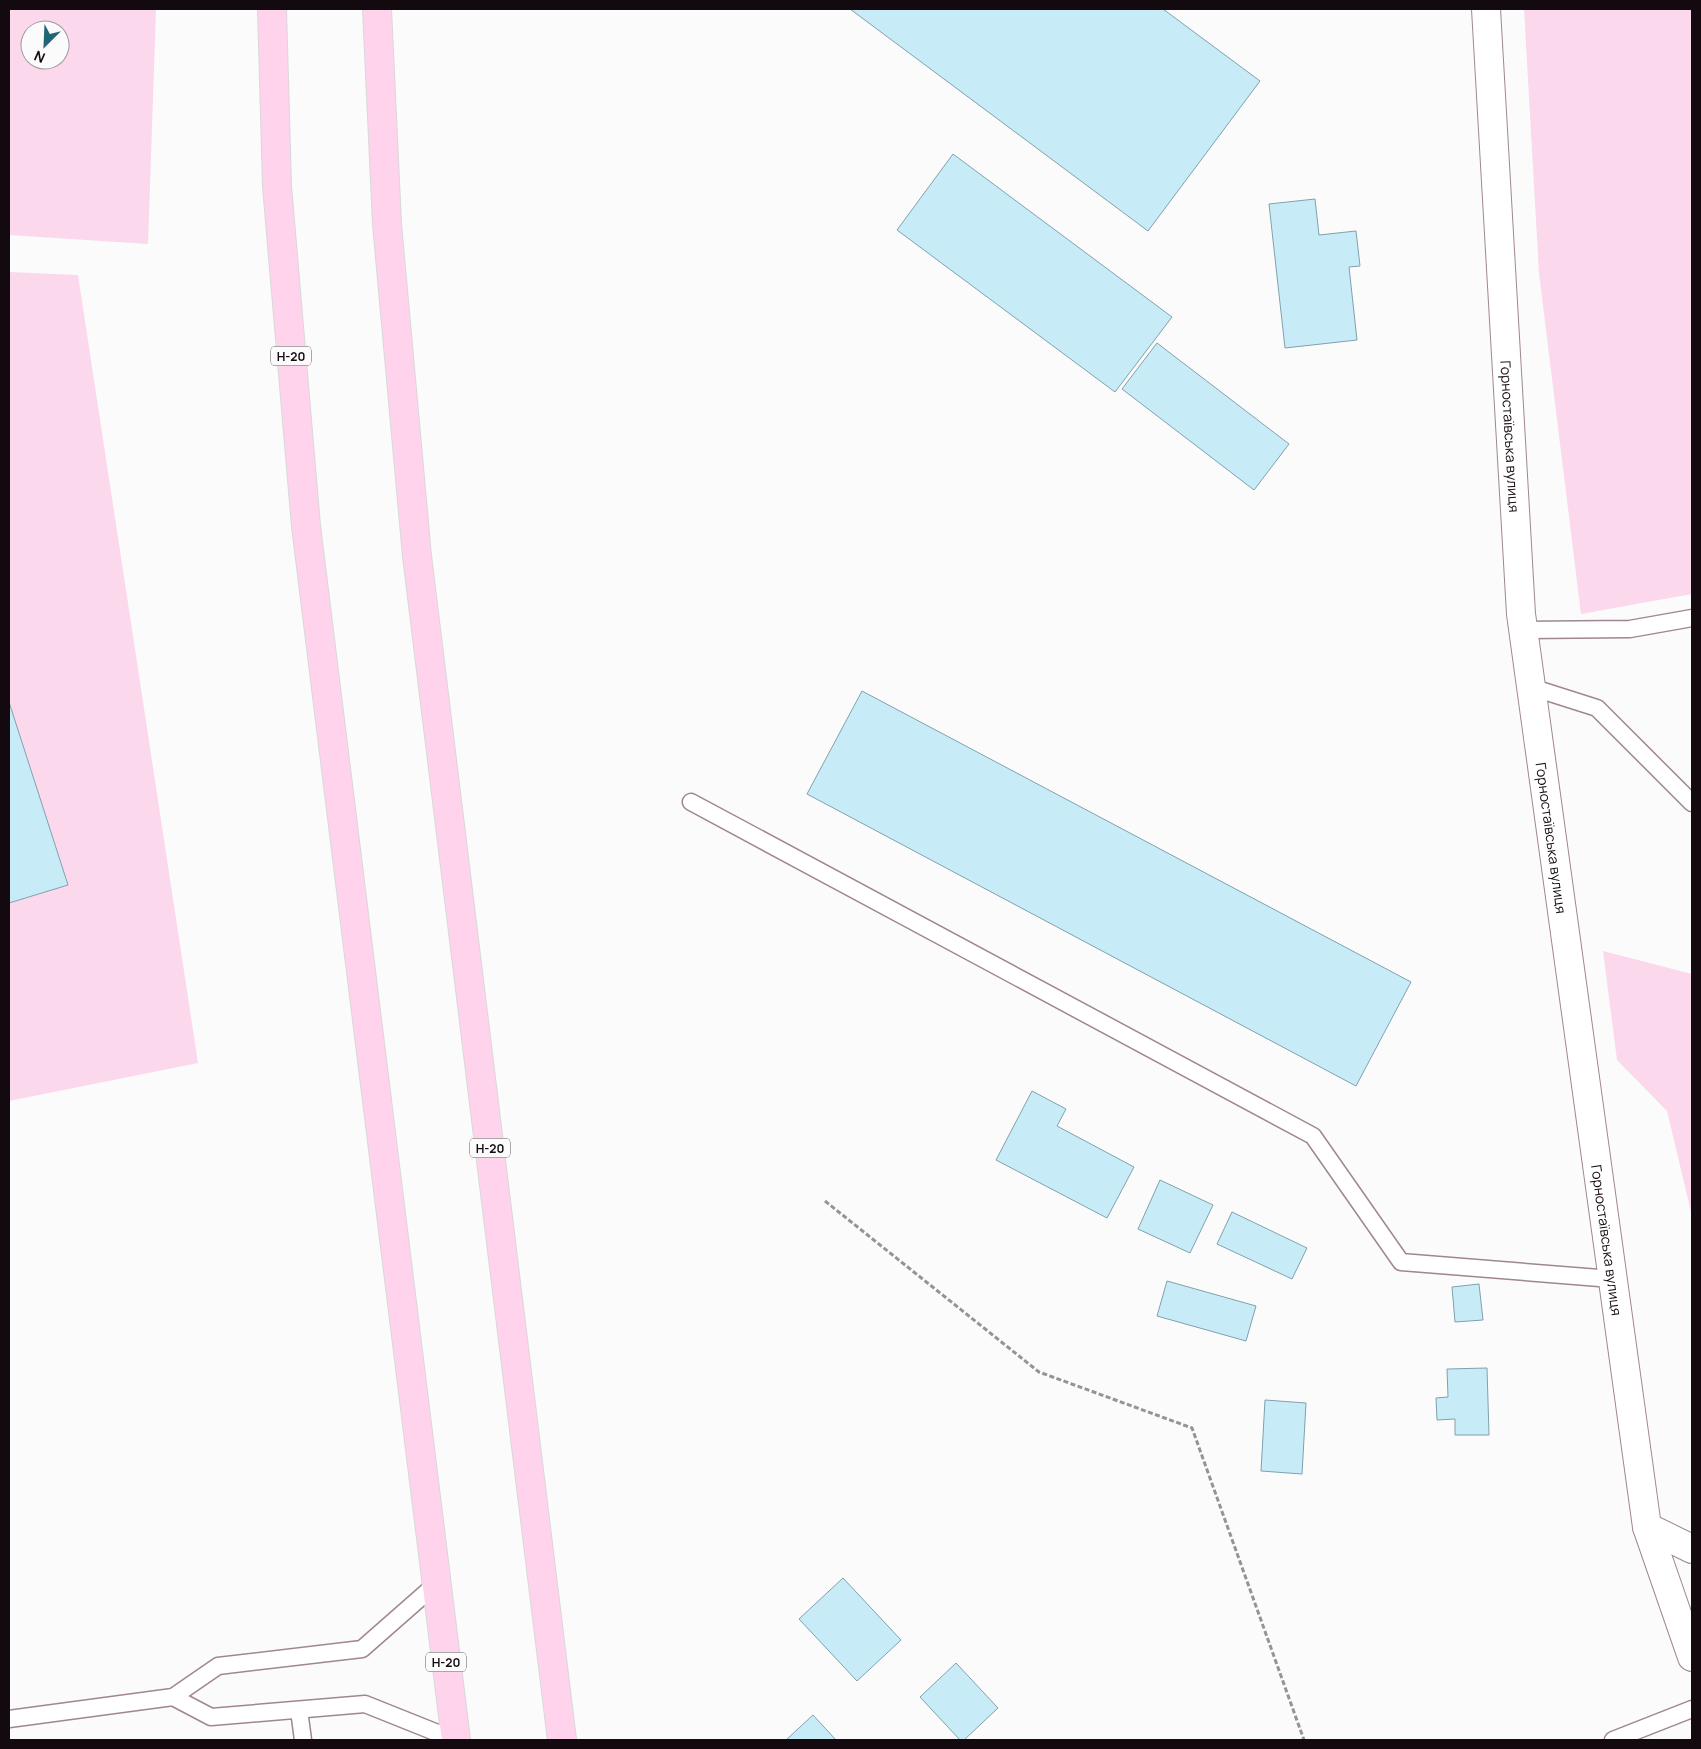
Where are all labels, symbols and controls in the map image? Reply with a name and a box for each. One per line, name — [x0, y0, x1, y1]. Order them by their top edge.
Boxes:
north arrow — [20, 20, 70, 70]
text: N — [31, 47, 48, 68]
road number: Н-20 — [271, 346, 311, 366]
street label: Горностаївська вулиця — [1497, 360, 1525, 513]
street label: Горностаївська вулиця — [1532, 761, 1572, 915]
road number: Н-20 — [470, 1138, 510, 1158]
street label: Горностаївська вулиця — [1588, 1163, 1627, 1317]
road number: Н-20 — [426, 1652, 466, 1671]

